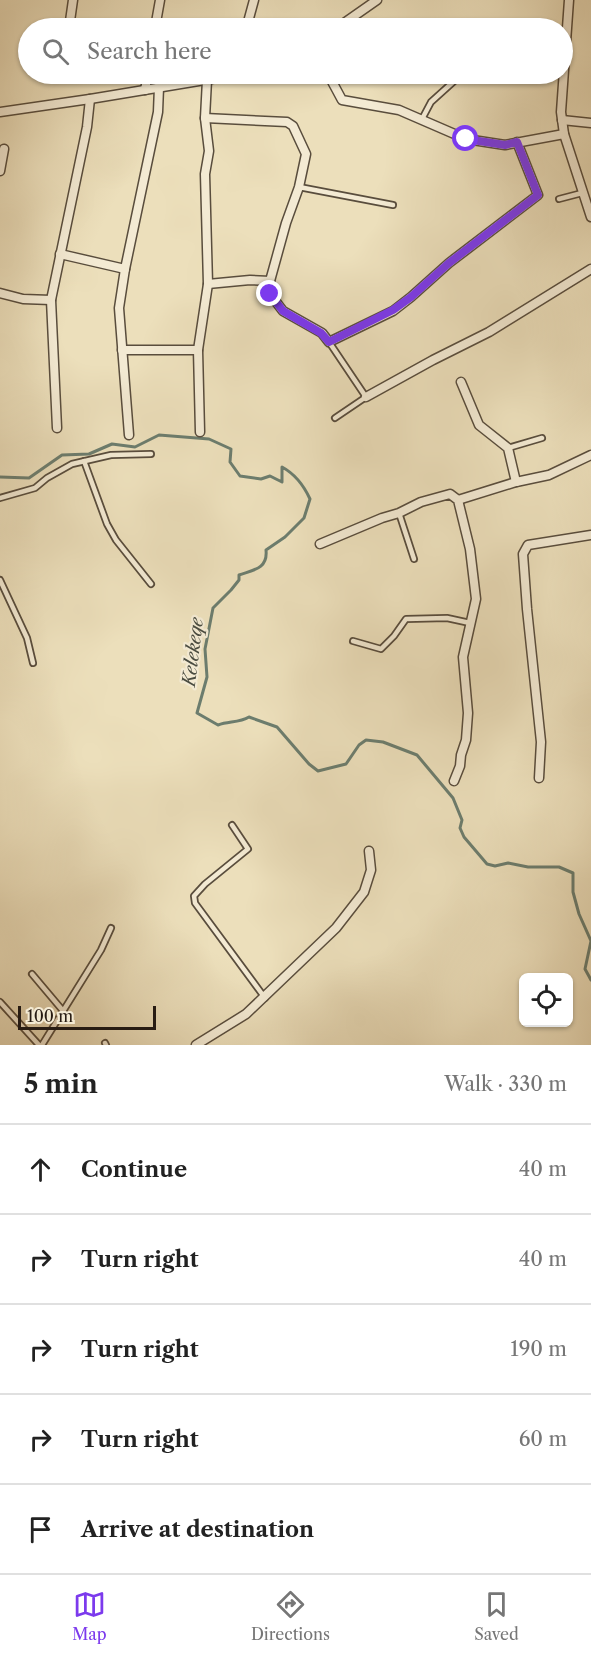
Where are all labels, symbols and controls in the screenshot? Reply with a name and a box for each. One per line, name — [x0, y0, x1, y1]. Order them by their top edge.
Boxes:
search box — [18, 18, 573, 84]
icon: search — [39, 35, 72, 68]
text: Search here — [87, 38, 212, 65]
route start — [452, 125, 478, 151]
route end — [256, 280, 282, 306]
water label: Kelekeqe — [178, 615, 208, 690]
map controls — [519, 973, 573, 1027]
button: locate — [519, 973, 573, 1027]
scale bar — [18, 1003, 156, 1030]
text: 100 m — [27, 1006, 73, 1026]
text: 5 min — [24, 1068, 98, 1100]
text: Walk · 330 m — [444, 1072, 567, 1096]
icon: ahead — [24, 1153, 57, 1186]
text: Continue — [81, 1156, 187, 1183]
text: 40 m — [519, 1157, 567, 1181]
icon: right — [24, 1243, 57, 1276]
text: Turn right — [81, 1246, 199, 1273]
text: 40 m — [519, 1247, 567, 1271]
icon: right — [24, 1333, 57, 1366]
text: Turn right — [81, 1336, 199, 1363]
text: 190 m — [510, 1337, 567, 1361]
icon: right — [24, 1423, 57, 1456]
text: Turn right — [81, 1426, 199, 1453]
text: 60 m — [519, 1427, 567, 1451]
icon: arrive — [24, 1513, 57, 1546]
text: Arrive at destination — [81, 1516, 314, 1543]
tab: Map — [72, 1588, 107, 1644]
tab: Directions — [251, 1588, 330, 1644]
tab: Saved — [474, 1588, 519, 1644]

